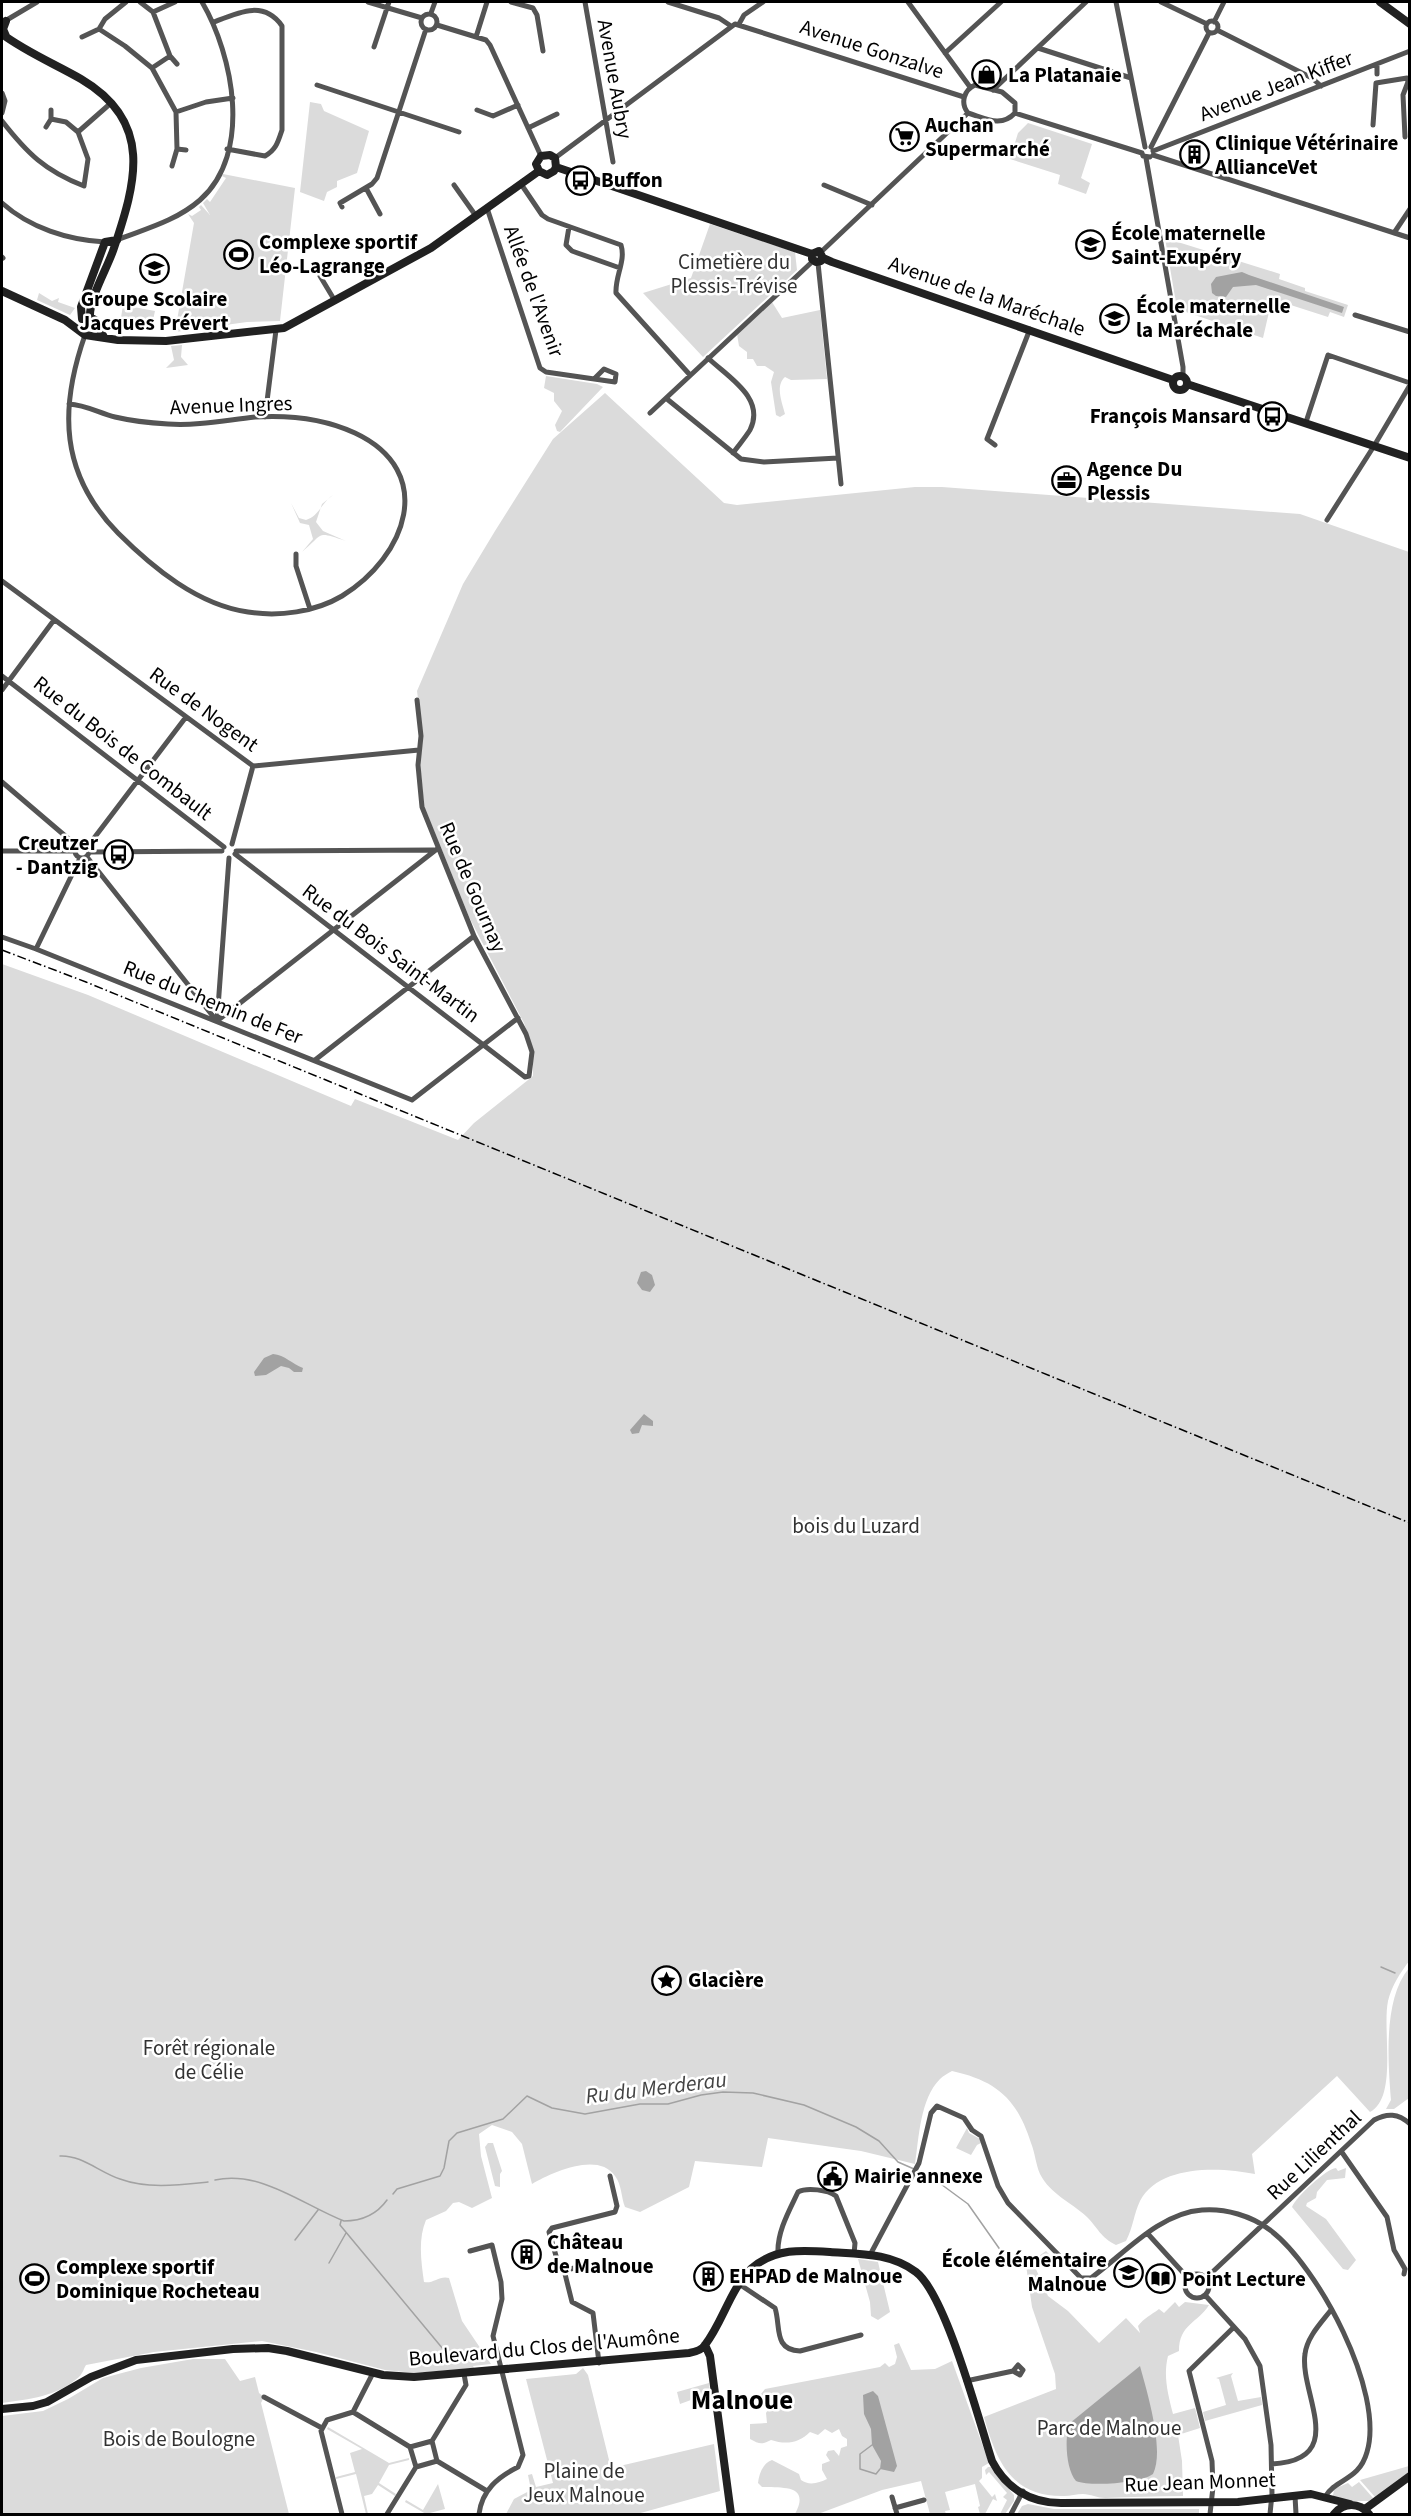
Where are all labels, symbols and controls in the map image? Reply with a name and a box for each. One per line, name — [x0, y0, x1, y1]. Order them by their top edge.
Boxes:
street label: Avenue Gonzalve — [796, 12, 948, 86]
street label: Avenue Aubry — [590, 17, 640, 141]
street label: Avenue Jean Kiffer — [1195, 43, 1358, 129]
shop icon: La Platanaie — [971, 59, 1003, 91]
place label: La Platanaie — [1008, 60, 1122, 90]
place label: Auchan Supermarché — [924, 110, 1050, 164]
supermarket icon: Auchan Supermarché — [888, 121, 920, 153]
place label: Clinique Vétérinaire AllianceVet — [1214, 128, 1399, 182]
building icon: Clinique Vétérinaire AllianceVet — [1178, 139, 1210, 171]
bus stop icon: Buffon — [564, 164, 596, 196]
place label: Buffon — [601, 165, 663, 195]
place label: École maternelle Saint-Exupéry — [1111, 218, 1266, 272]
street label: Allée de l'Avenir — [496, 221, 572, 362]
place label: Complexe sportif Léo-Lagrange — [259, 227, 418, 281]
school or university icon: École maternelle Saint-Exupéry — [1074, 229, 1106, 261]
sports icon: Complexe sportif Léo-Lagrange — [222, 238, 254, 270]
park label: Cimetière du Plessis-Trévise — [670, 247, 798, 301]
street label: Avenue de la Maréchale — [885, 248, 1089, 344]
school or university icon: Groupe Scolaire Jacques Prévert — [138, 252, 170, 284]
place label: Groupe Scolaire Jacques Prévert — [80, 284, 228, 338]
place label: École maternelle la Maréchale — [1136, 291, 1291, 345]
school or university icon: École maternelle la Maréchale — [1099, 302, 1131, 334]
street label: Avenue Ingres — [169, 388, 293, 422]
bus stop icon: François Mansard — [1256, 400, 1288, 432]
place label: François Mansard — [1090, 401, 1251, 431]
place label: Agence Du Plessis — [1086, 454, 1182, 508]
office icon: Agence Du Plessis — [1050, 465, 1082, 497]
street label: Rue de Nogent — [143, 659, 265, 759]
street label: Rue du Bois de Combault — [27, 668, 219, 828]
street label: Rue de Gournay — [432, 817, 514, 957]
place label: Creutzer - Dantzig — [16, 828, 99, 882]
bus stop icon: Creutzer - Dantzig — [103, 839, 135, 871]
street label: Rue du Bois Saint-Martin — [296, 876, 486, 1030]
street label: Rue du Chemin de Fer — [119, 952, 308, 1052]
park label: bois du Luzard — [792, 1511, 920, 1541]
place icon: Glacière — [651, 1964, 683, 1996]
place label: Glacière — [688, 1965, 764, 1995]
park label: Forêt régionale de Célie — [143, 2033, 275, 2087]
water label: Ru du Merderau — [584, 2063, 729, 2113]
street label: Rue Lilienthal — [1260, 2103, 1368, 2207]
public building icon: Mairie annexe — [817, 2160, 849, 2192]
place label: Mairie annexe — [854, 2161, 983, 2191]
place label: Château de Malnoue — [547, 2227, 654, 2281]
building icon: Château de Malnoue — [510, 2238, 542, 2270]
place label: École élémentaire Malnoue — [942, 2245, 1107, 2299]
place label: Complexe sportif Dominique Rocheteau — [56, 2252, 260, 2306]
school or university icon: École élémentaire Malnoue — [1112, 2256, 1144, 2288]
building icon: EHPAD de Malnoue — [692, 2260, 724, 2292]
place label: EHPAD de Malnoue — [729, 2261, 903, 2291]
sports icon: Complexe sportif Dominique Rocheteau — [19, 2263, 51, 2295]
library icon: Point Lecture — [1145, 2263, 1177, 2295]
place label: Point Lecture — [1182, 2264, 1306, 2294]
street label: Boulevard du Clos de l'Aumône — [407, 2320, 681, 2374]
district label: Malnoue — [691, 2381, 793, 2420]
park label: Parc de Malnoue — [1037, 2413, 1181, 2443]
park label: Bois de Boulogne — [103, 2424, 255, 2454]
park label: Plaine de Jeux Malnoue — [523, 2456, 645, 2510]
street label: Rue Jean Monnet — [1124, 2464, 1276, 2500]

